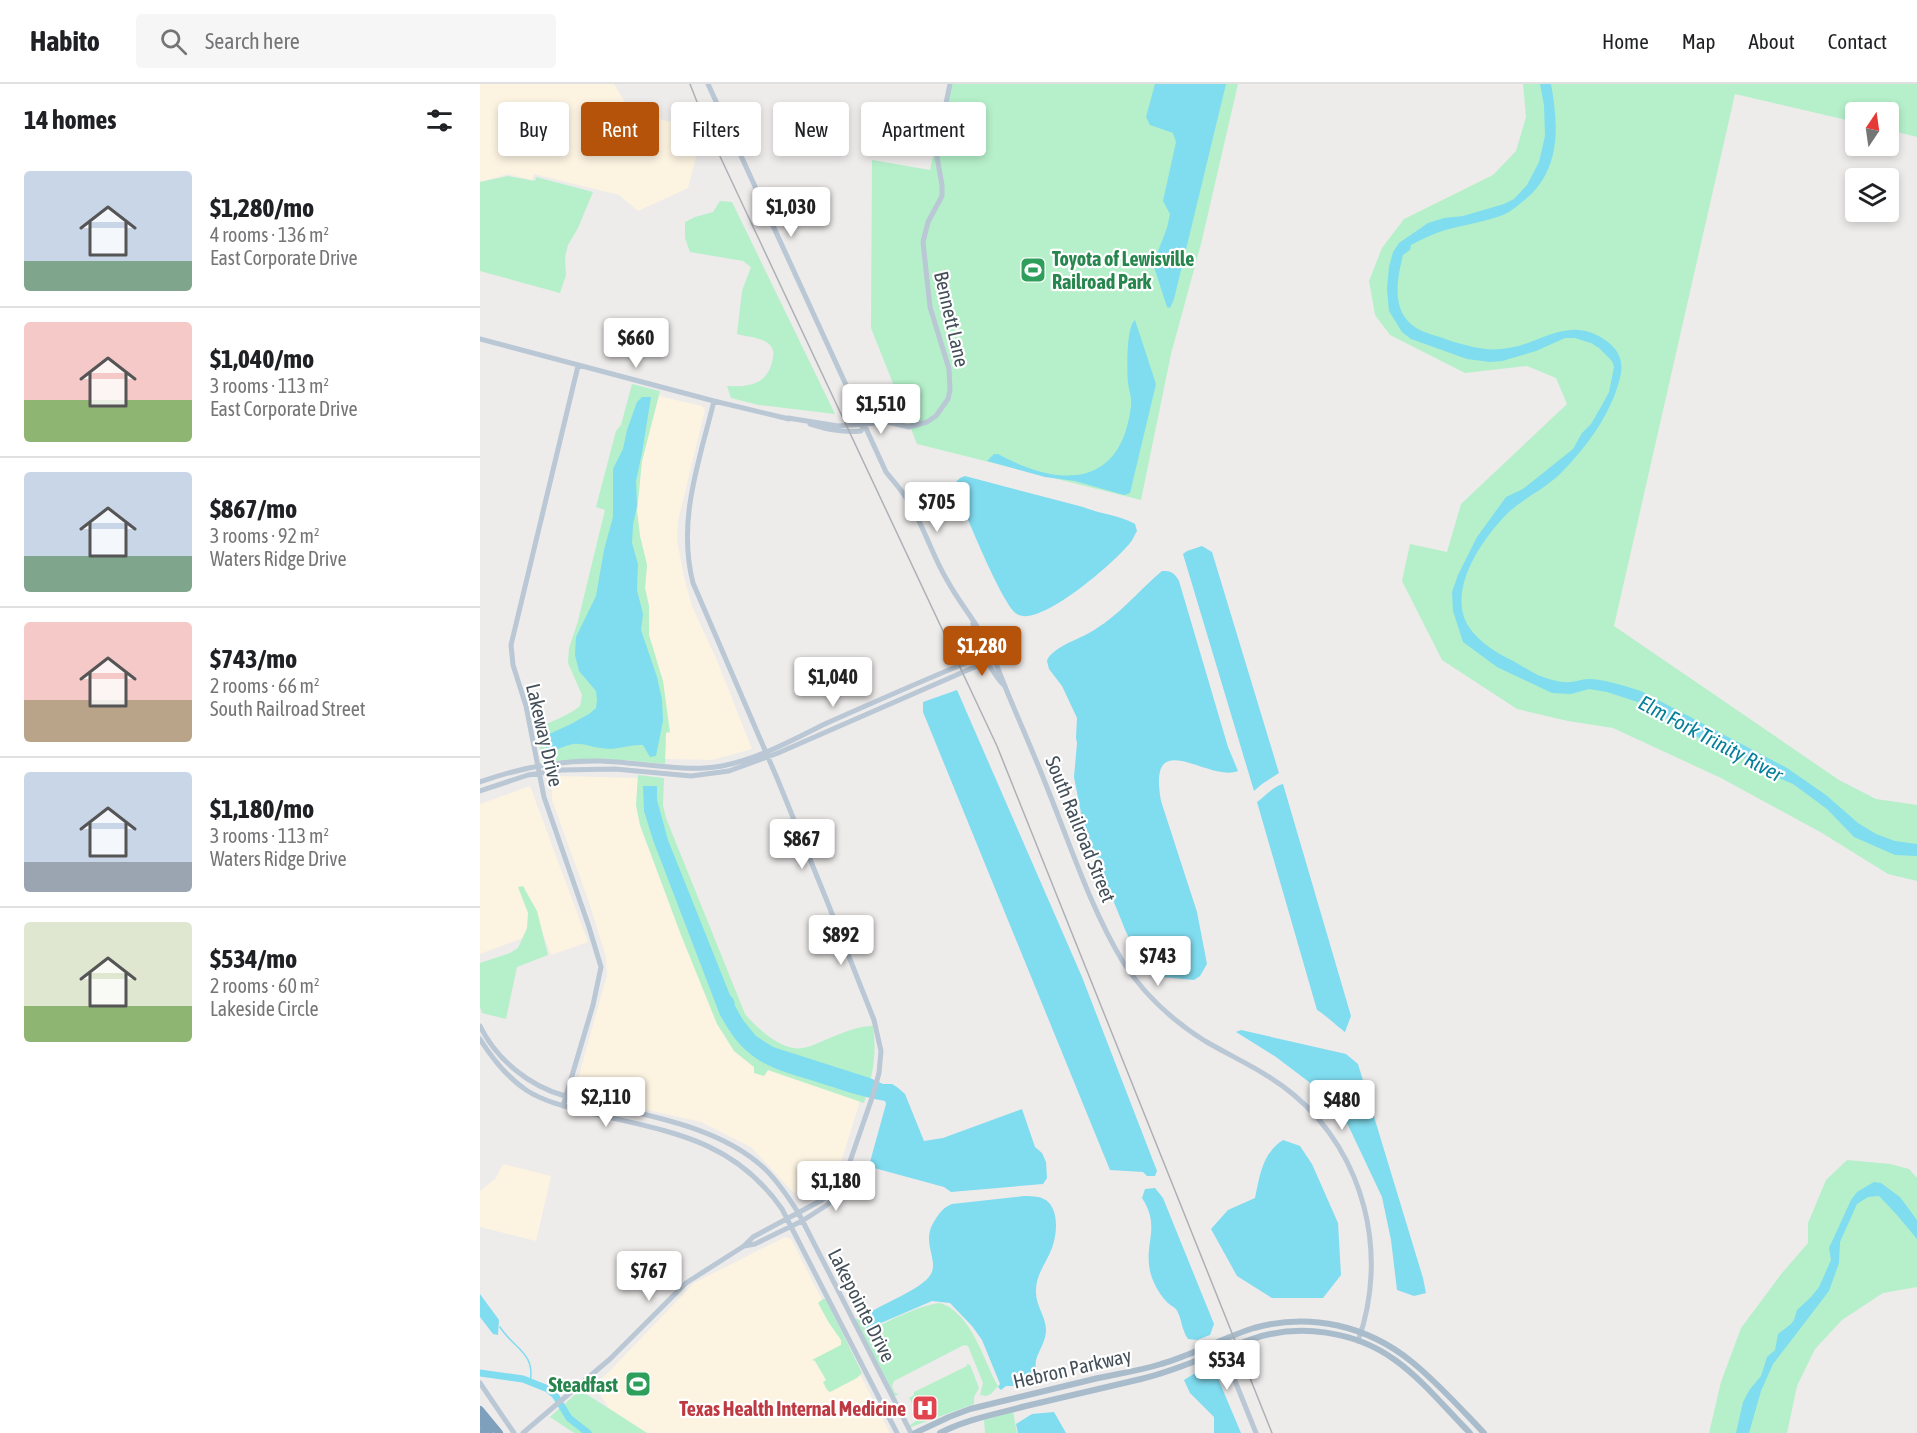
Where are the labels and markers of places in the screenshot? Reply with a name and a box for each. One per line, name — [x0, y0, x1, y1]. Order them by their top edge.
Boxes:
pin: $1,030 — [742, 187, 840, 238]
place label: Toyota of Lewisville Railroad Park — [1052, 247, 1194, 293]
sports icon: Toyota of Lewisville Railroad Park — [1018, 255, 1048, 285]
pin: $660 — [600, 318, 672, 369]
pin: $1,510 — [832, 384, 930, 435]
pin: $705 — [901, 482, 973, 533]
pin: $1,280 — [933, 626, 1031, 677]
pin: $1,040 — [784, 657, 882, 708]
pin: $867 — [766, 819, 838, 870]
pin: $892 — [805, 915, 877, 966]
pin: $743 — [1122, 936, 1194, 987]
pin: $2,110 — [557, 1077, 655, 1128]
pin: $480 — [1306, 1080, 1378, 1131]
pin: $1,180 — [787, 1161, 885, 1212]
pin: $767 — [613, 1251, 685, 1302]
pin: $534 — [1191, 1340, 1263, 1391]
sports icon: Steadfast — [623, 1369, 653, 1399]
place label: Steadfast — [549, 1373, 618, 1396]
hospital icon: Texas Health Internal Medicine — [910, 1393, 940, 1423]
place label: Texas Health Internal Medicine — [679, 1397, 906, 1420]

